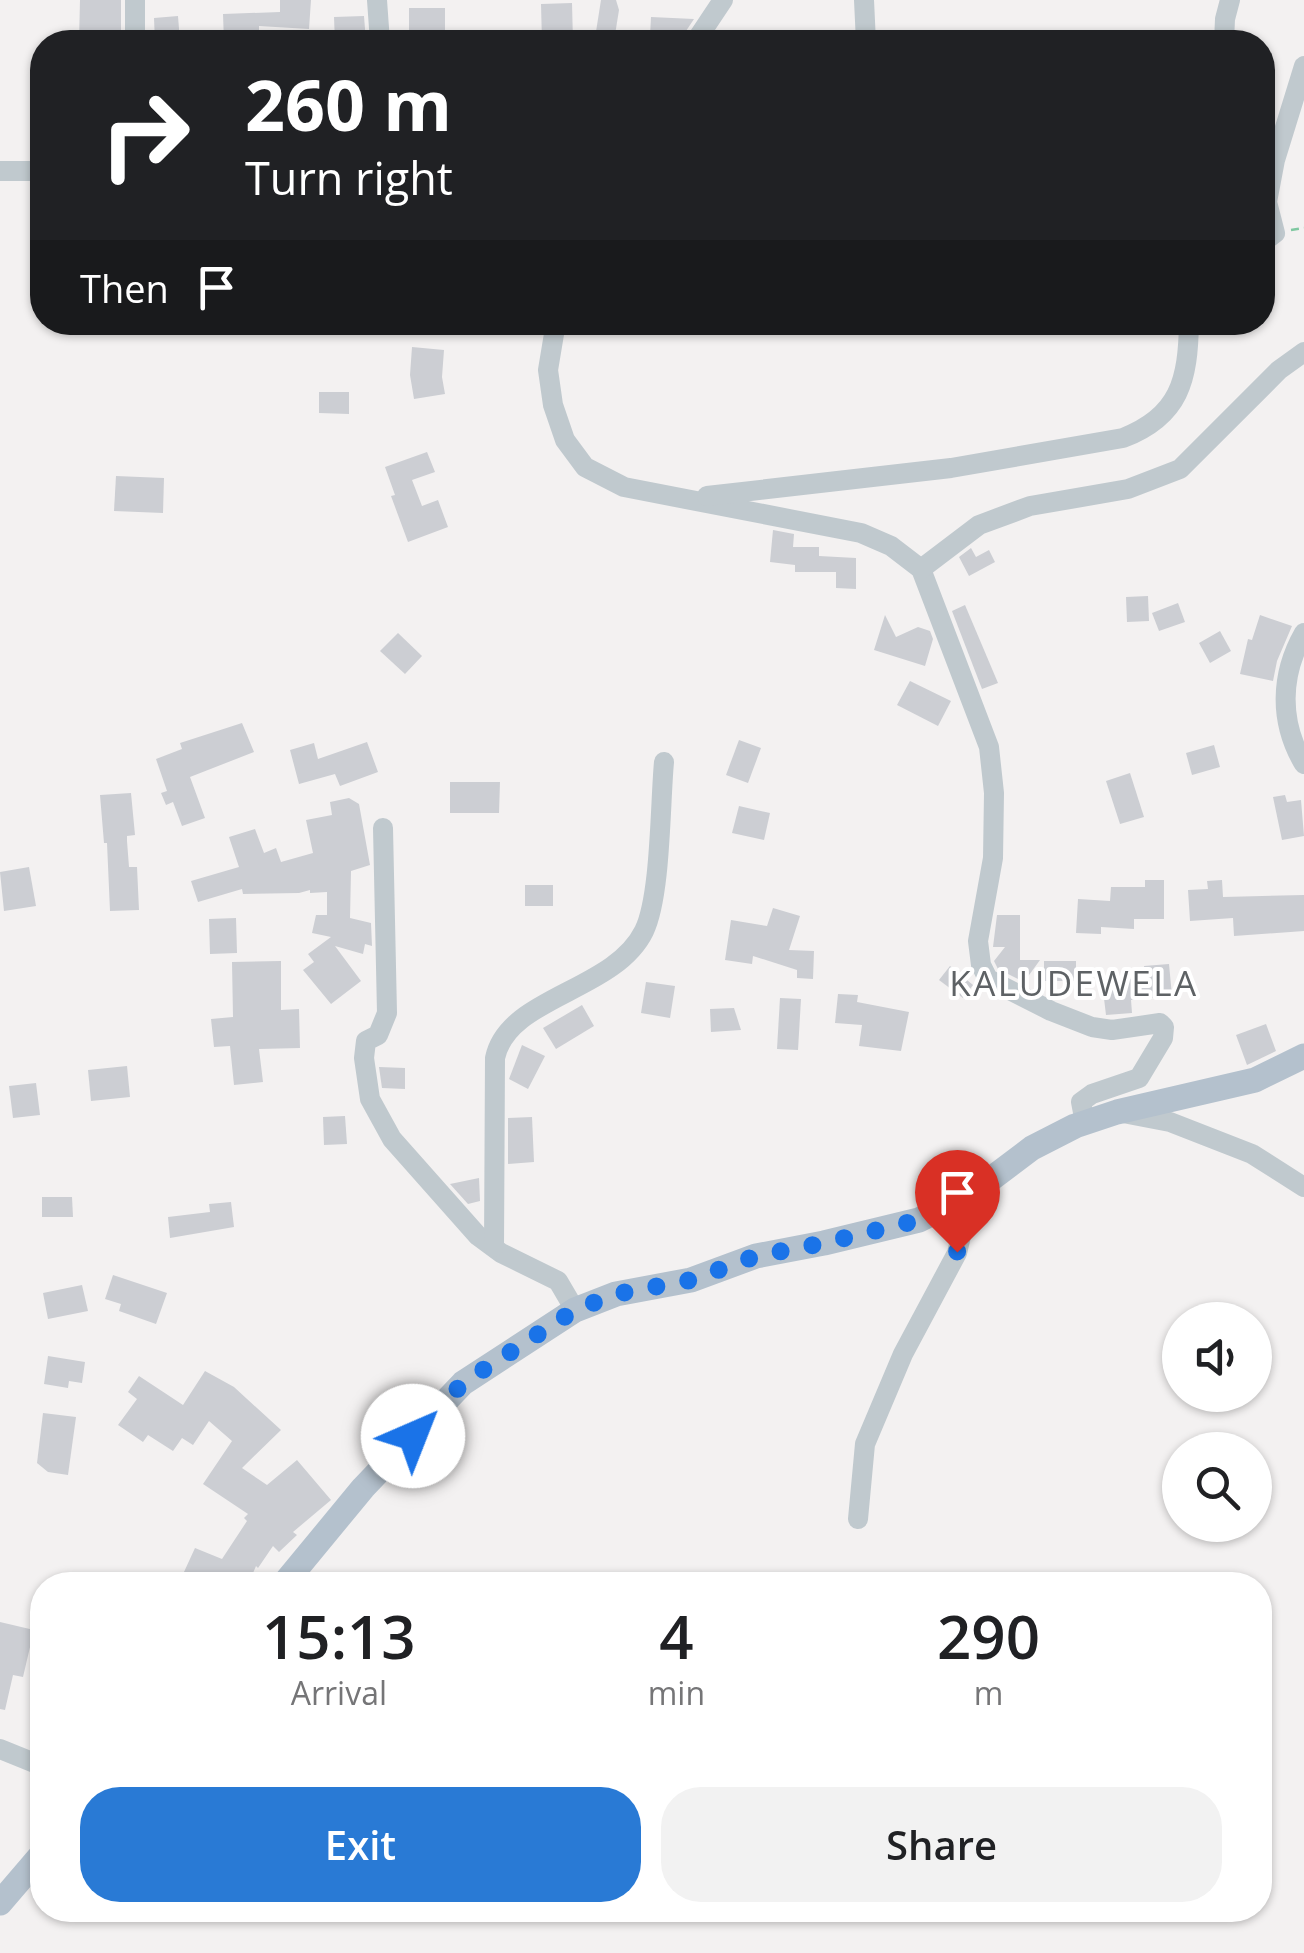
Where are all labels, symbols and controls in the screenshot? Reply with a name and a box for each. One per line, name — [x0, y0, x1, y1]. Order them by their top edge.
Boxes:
text: 260 m — [245, 56, 452, 152]
icon: right — [80, 70, 210, 200]
text: Turn right — [245, 147, 453, 208]
icon: arrive — [189, 260, 244, 315]
text: Then — [80, 262, 169, 314]
district label: KALUDEWELA — [949, 959, 1199, 1006]
pin — [915, 1150, 1000, 1253]
icon: arrive — [930, 1165, 985, 1220]
map controls — [1162, 1302, 1272, 1542]
button: sound — [1162, 1302, 1272, 1412]
position arrow — [361, 1384, 465, 1488]
button: search — [1162, 1432, 1272, 1542]
text: 15:13 — [262, 1595, 416, 1677]
text: 4 — [659, 1595, 694, 1677]
text: 290 — [937, 1595, 1040, 1677]
text: Arrival — [291, 1671, 387, 1714]
text: min — [648, 1671, 705, 1714]
text: m — [974, 1671, 1003, 1714]
button: Exit — [80, 1787, 641, 1902]
button: Share — [661, 1787, 1222, 1902]

